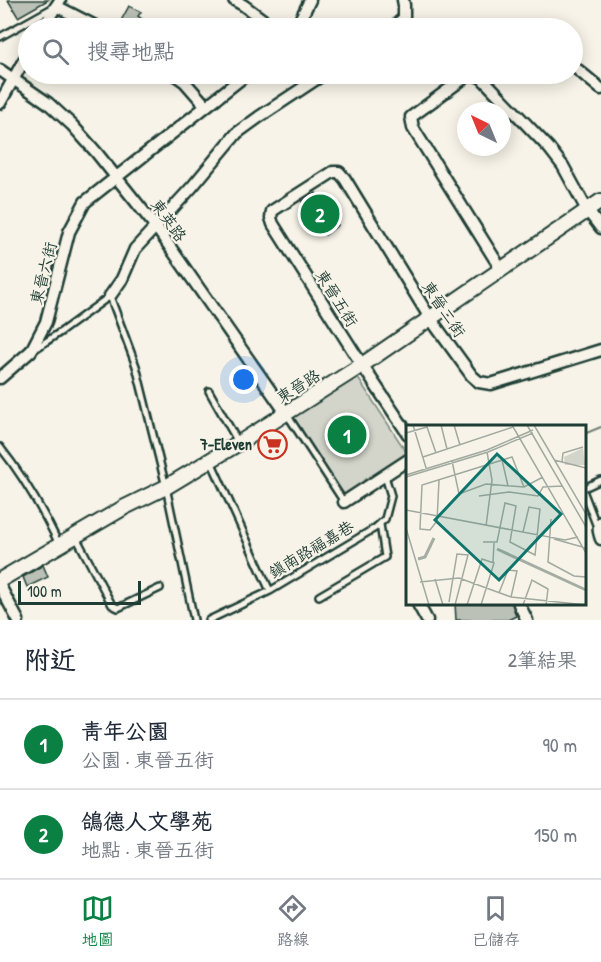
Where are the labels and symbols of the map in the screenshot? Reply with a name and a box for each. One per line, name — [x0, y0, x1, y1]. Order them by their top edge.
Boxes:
north arrow — [457, 102, 511, 156]
pin: 2 — [300, 192, 340, 236]
street label: 東英路 — [146, 194, 192, 246]
street label: 東晉六街 — [25, 239, 61, 307]
street label: 東晉五街 — [311, 265, 363, 331]
street label: 東晉二街 — [417, 276, 471, 342]
street label: 東晉路 — [272, 364, 324, 408]
your location — [229, 365, 258, 394]
pin: 1 — [328, 412, 366, 458]
inset map — [406, 425, 586, 605]
supermarket icon: 7-Eleven — [257, 428, 289, 460]
place label: 7-Eleven — [199, 433, 252, 455]
street label: 鎮南路福嘉巷 — [264, 515, 358, 583]
scale bar — [18, 578, 141, 606]

